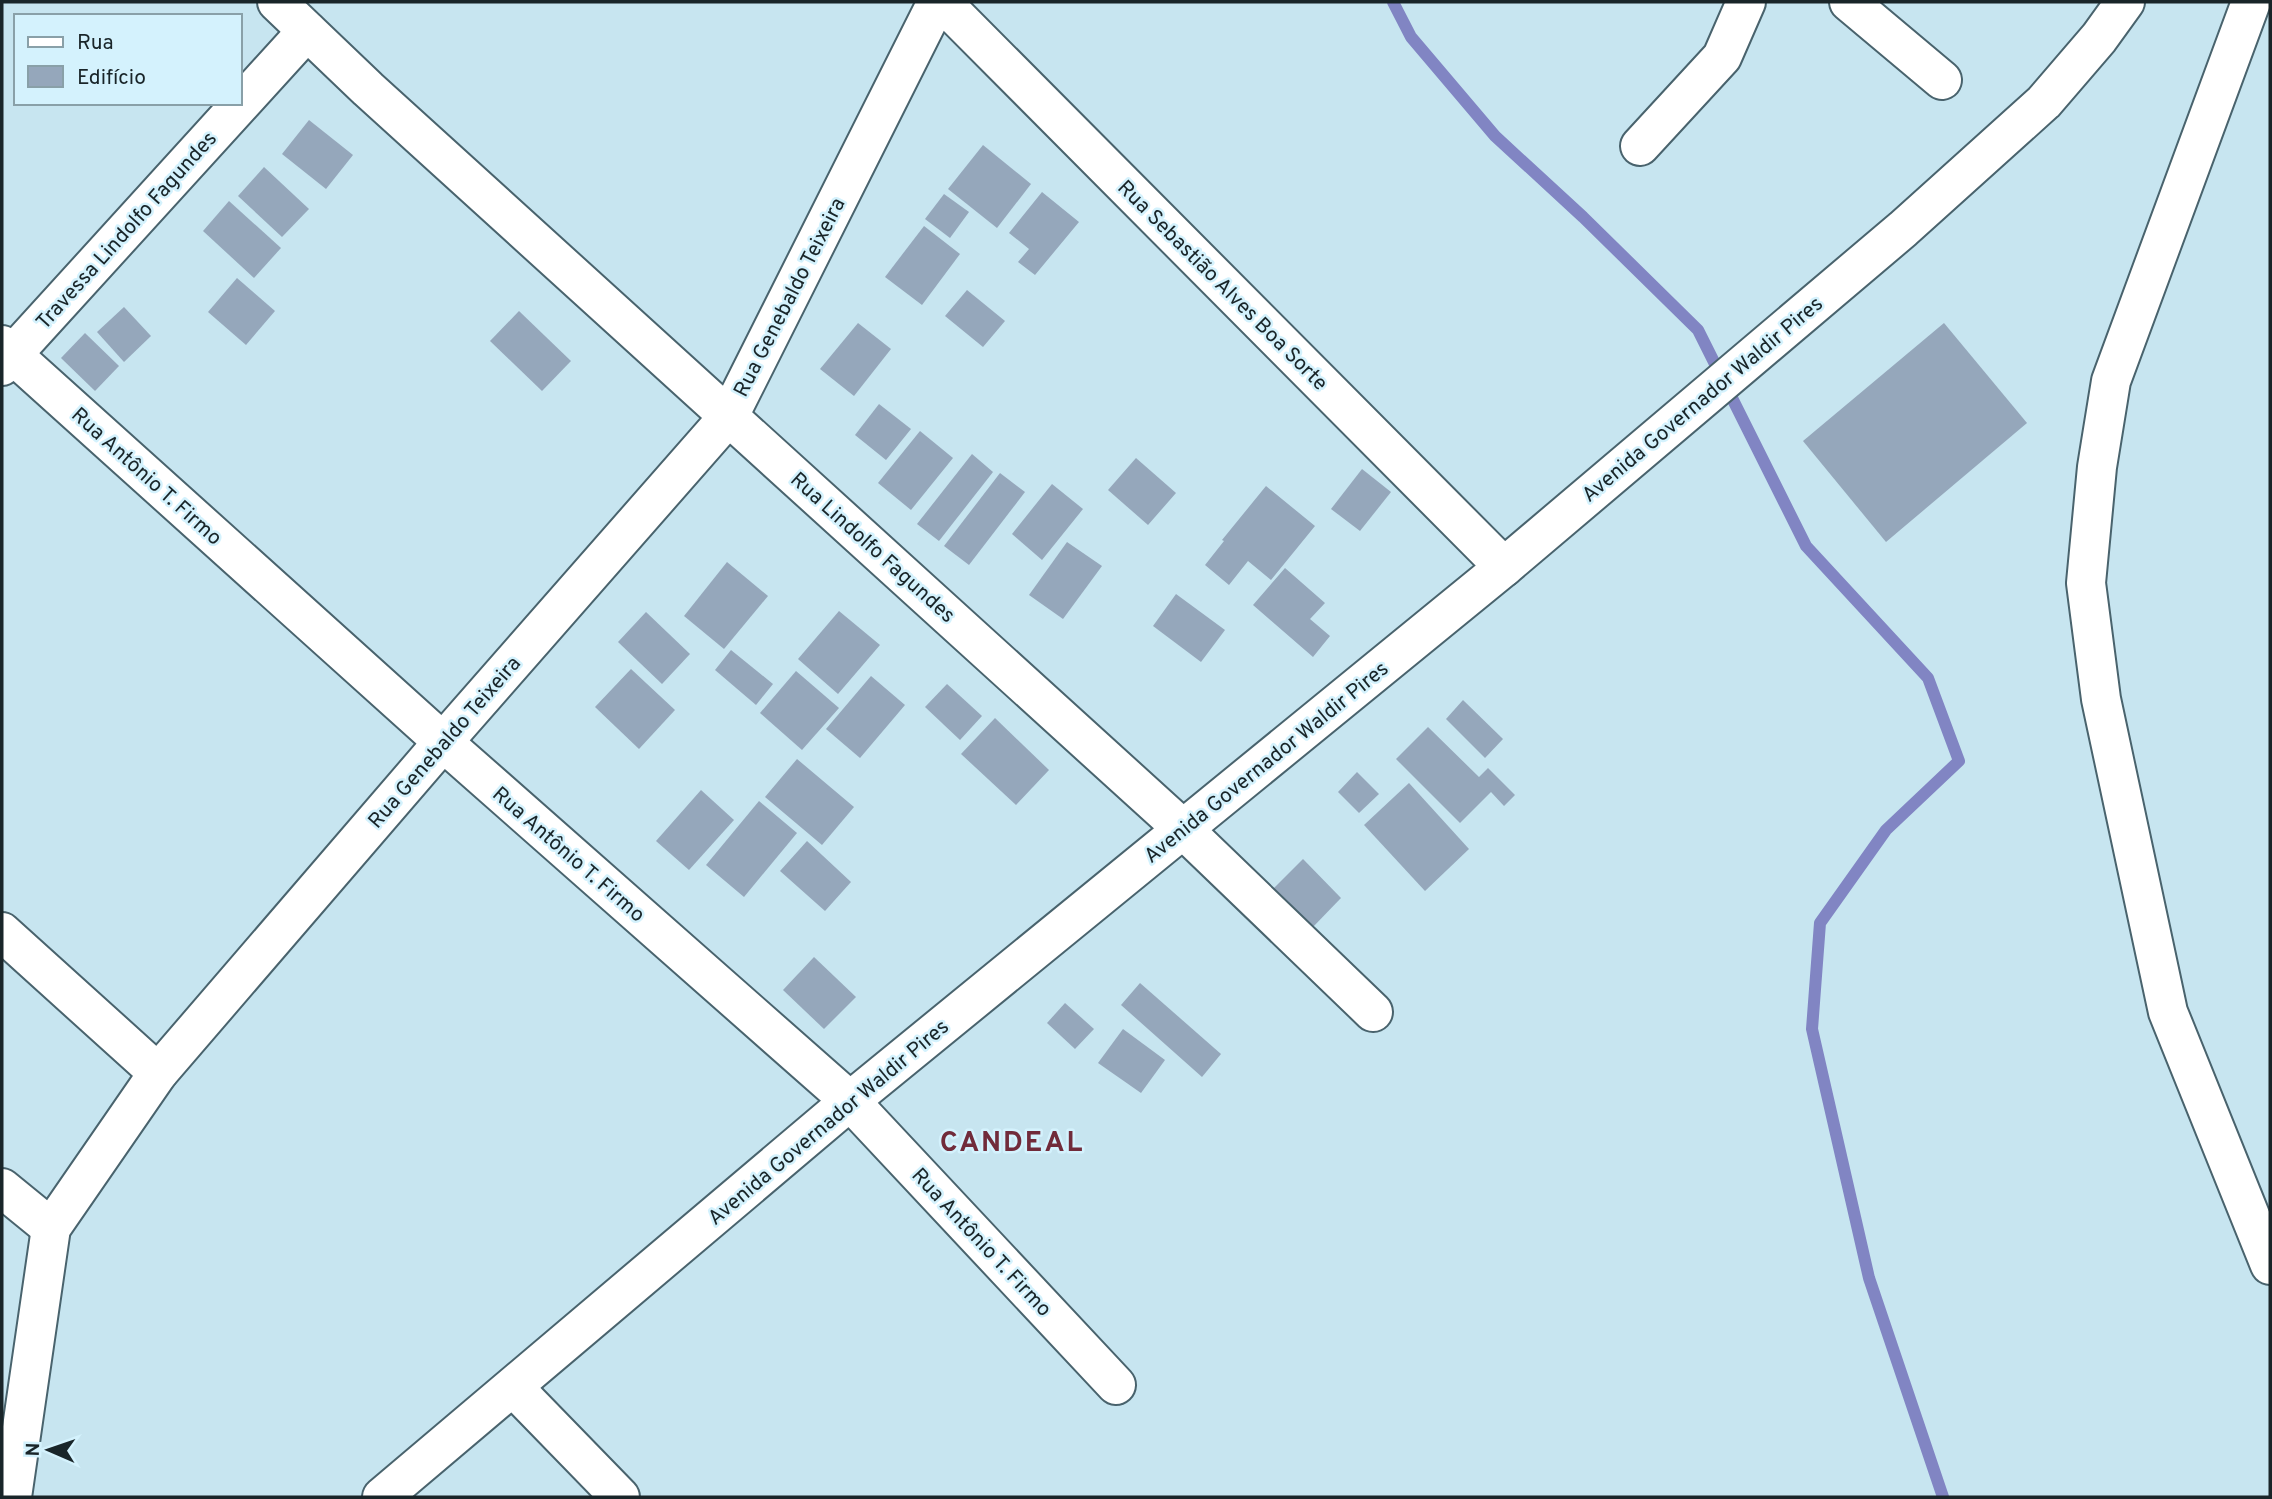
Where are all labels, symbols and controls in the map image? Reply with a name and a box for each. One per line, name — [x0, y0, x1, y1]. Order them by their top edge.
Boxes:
legend — [14, 14, 242, 105]
text: Rua — [77, 30, 114, 57]
text: Edifício — [77, 65, 146, 92]
street label: Travessa Lindolfo Fagundes — [31, 126, 223, 336]
street label: Rua Sebastião Alves Boa Sorte — [1111, 175, 1333, 397]
street label: Rua Genebaldo Teixeira — [728, 194, 852, 402]
street label: Avenida Governador Waldir Pires — [1577, 291, 1829, 509]
street label: Rua Antônio T. Firmo — [65, 402, 227, 552]
street label: Rua Lindolfo Fagundes — [784, 467, 960, 629]
street label: Rua Genebaldo Teixeira — [363, 651, 527, 835]
street label: Avenida Governador Waldir Pires — [1139, 656, 1395, 870]
street label: Rua Antônio T. Firmo — [486, 781, 650, 929]
street label: Avenida Governador Waldir Pires — [703, 1014, 955, 1232]
district label: CANDEAL — [940, 1126, 1084, 1162]
street label: Rua Antônio T. Firmo — [905, 1163, 1057, 1323]
north arrow — [14, 1415, 84, 1485]
text: N — [22, 1442, 46, 1457]

